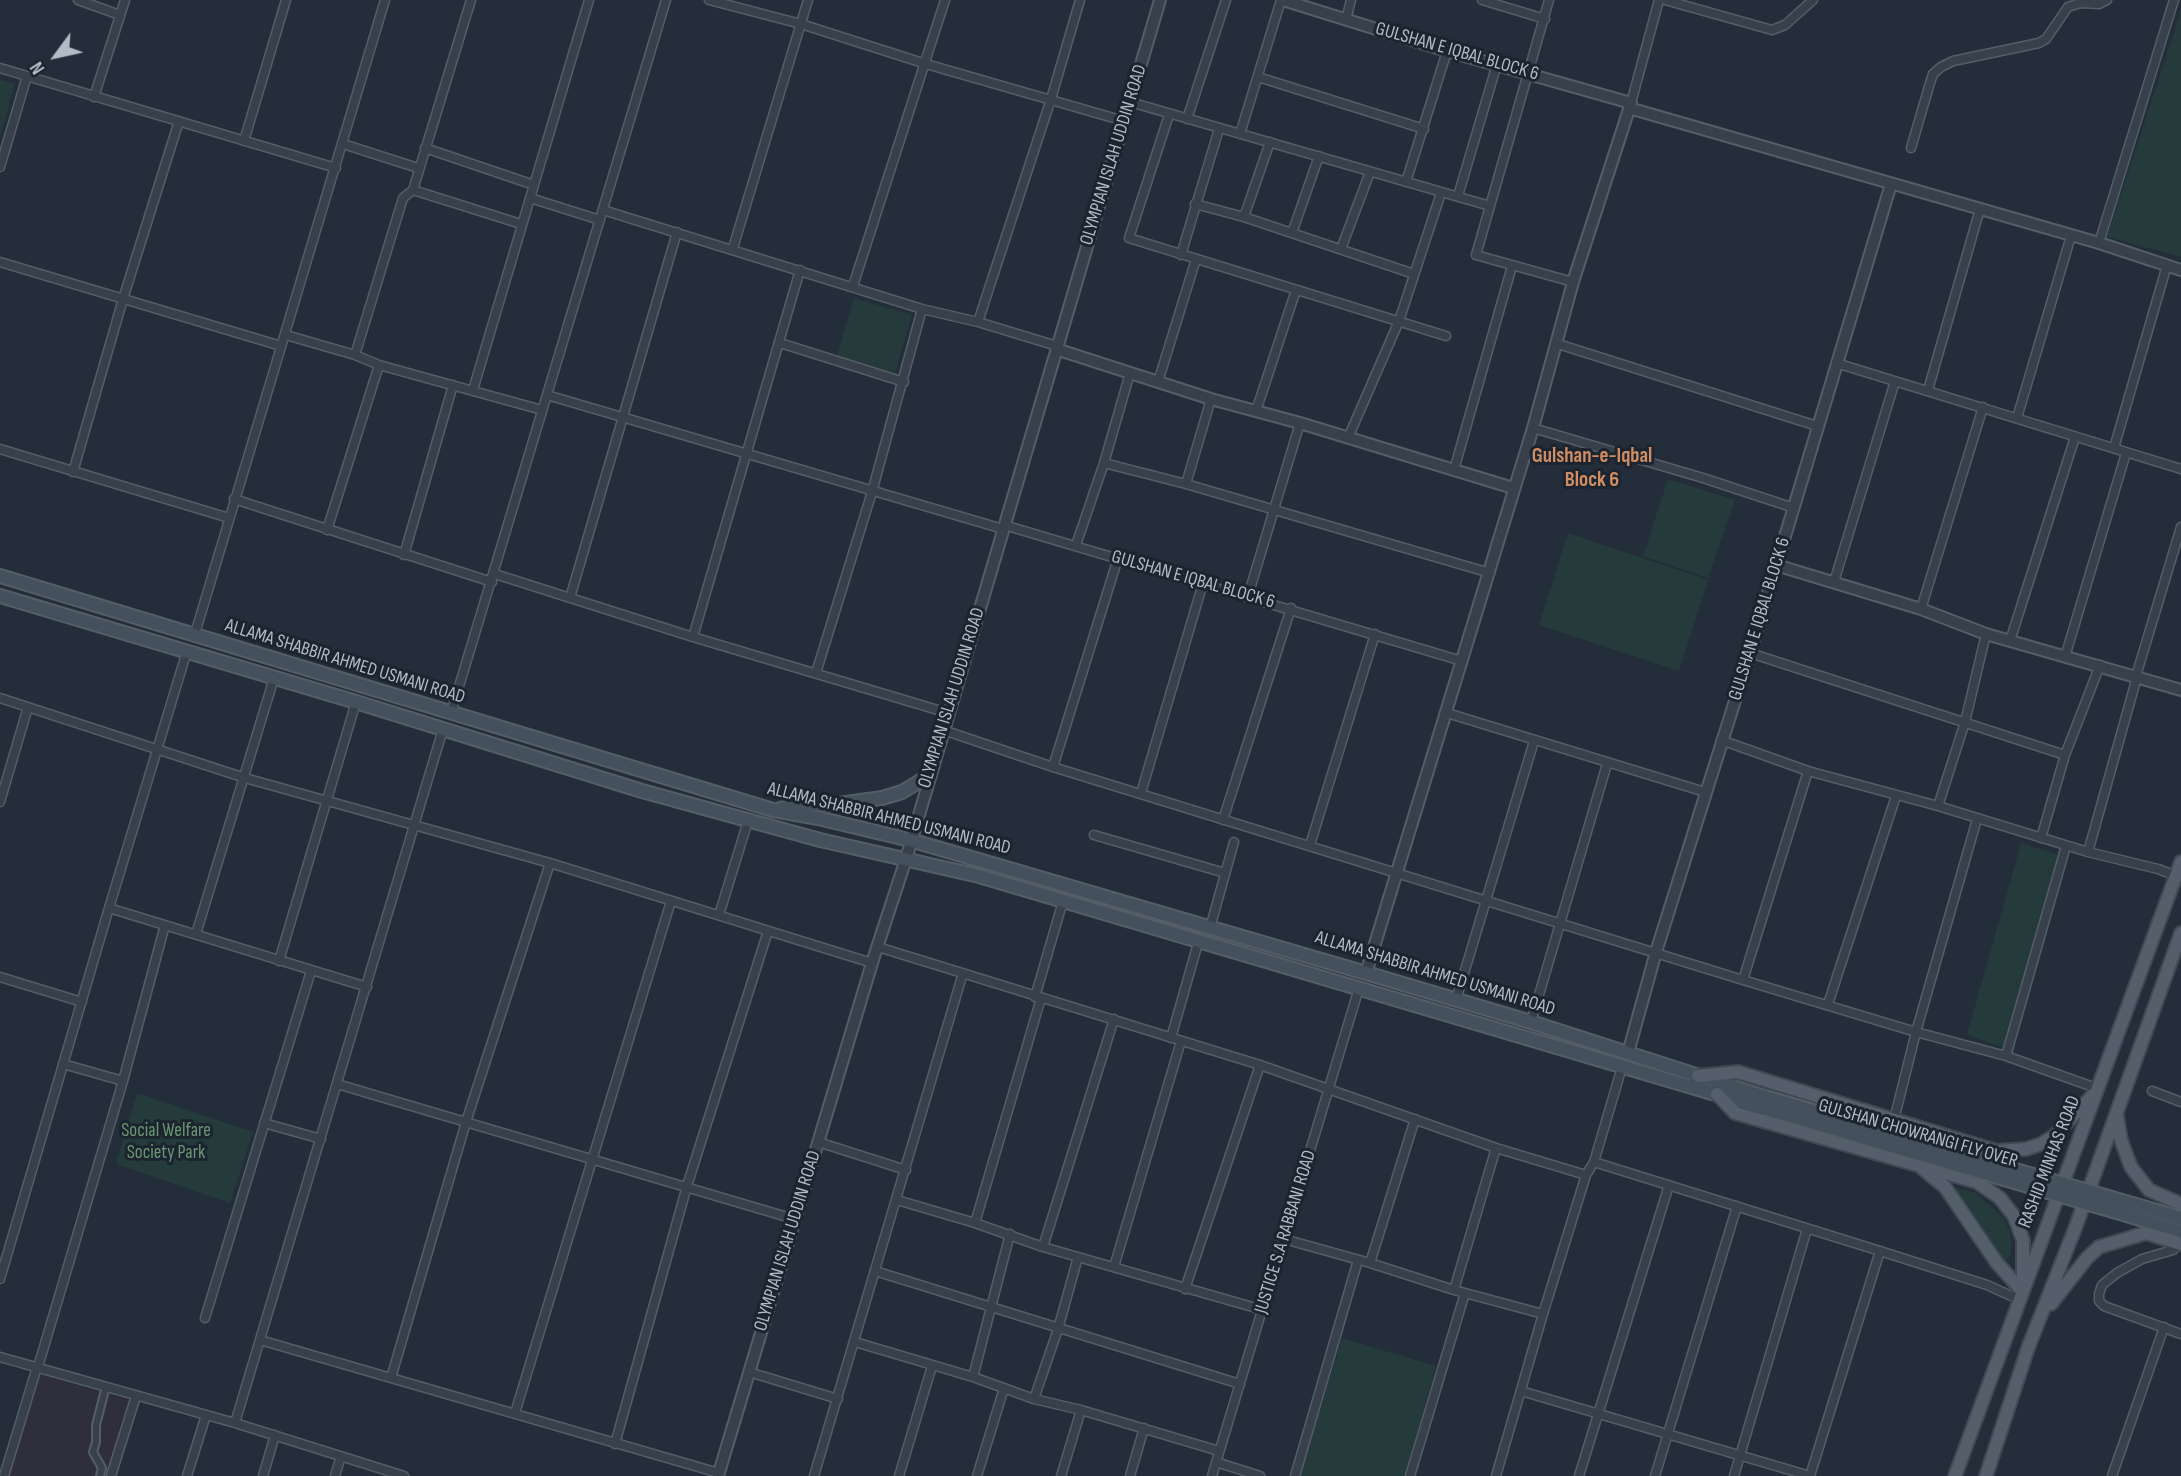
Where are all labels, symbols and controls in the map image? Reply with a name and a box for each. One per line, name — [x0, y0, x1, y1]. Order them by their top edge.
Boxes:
street label: GULSHAN E IQBAL BLOCK 6 — [1373, 18, 1541, 86]
north arrow — [21, 21, 91, 91]
text: N — [26, 57, 50, 78]
street label: OLYMPIAN ISLAH UDDIN ROAD — [1076, 62, 1152, 248]
district label: Gulshan-e-Iqbal Block 6 — [1532, 444, 1652, 494]
street label: GULSHAN E IQBAL BLOCK 6 — [1724, 535, 1796, 703]
street label: GULSHAN E IQBAL BLOCK 6 — [1109, 546, 1277, 614]
street label: OLYMPIAN ISLAH UDDIN ROAD — [914, 605, 990, 791]
street label: ALLAMA SHABBIR AHMED USMANI ROAD — [222, 615, 468, 709]
street label: ALLAMA SHABBIR AHMED USMANI ROAD — [765, 778, 1013, 860]
street label: ALLAMA SHABBIR AHMED USMANI ROAD — [1312, 927, 1558, 1021]
street label: RASHID MINHAS ROAD — [2014, 1093, 2086, 1231]
street label: GULSHAN CHOWRANGI FLY OVER — [1816, 1095, 2020, 1173]
park label: Social Welfare Society Park — [121, 1120, 211, 1164]
street label: OLYMPIAN ISLAH UDDIN ROAD — [750, 1148, 826, 1334]
street label: JUSTICE S.A RABBANI ROAD — [1250, 1148, 1322, 1316]

